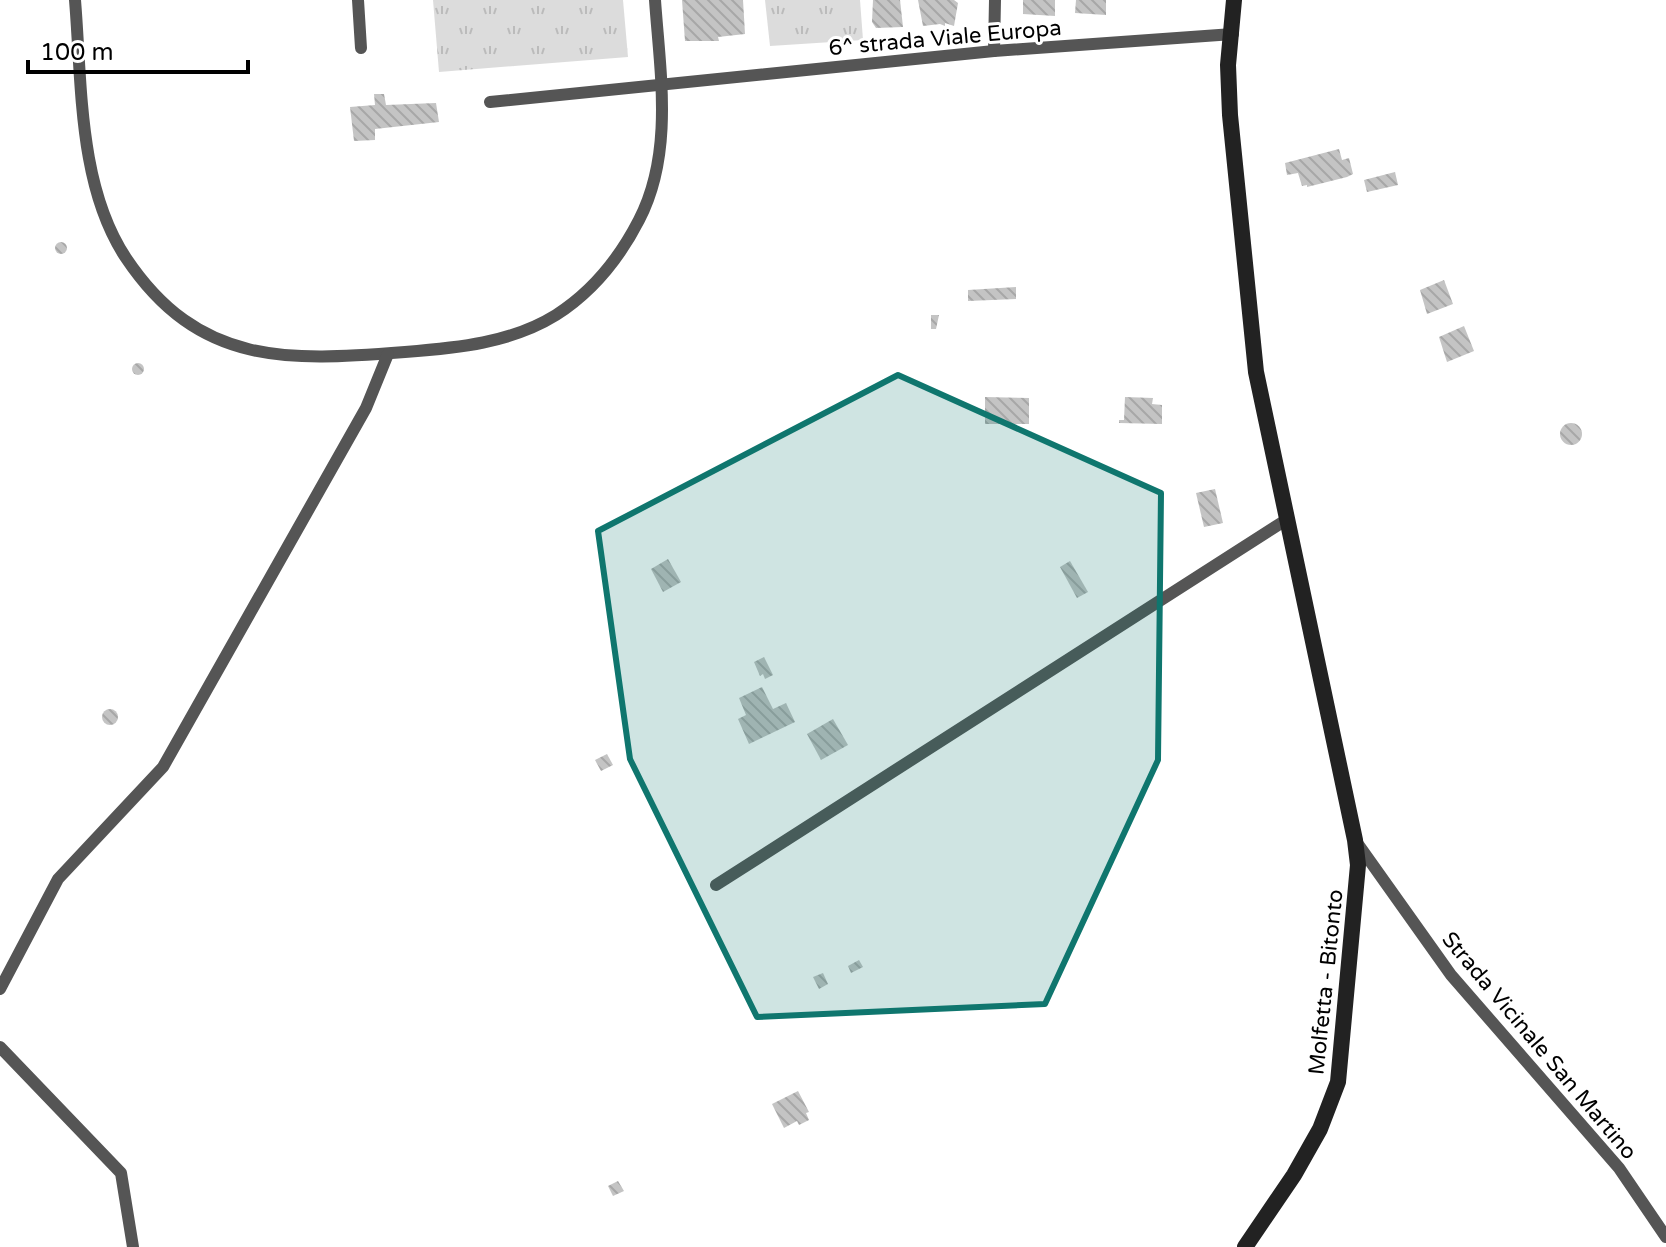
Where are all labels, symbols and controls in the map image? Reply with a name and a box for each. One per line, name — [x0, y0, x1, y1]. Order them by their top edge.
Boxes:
street label: 6^ strada Viale Europa — [828, 15, 1063, 61]
scale bar — [28, 24, 248, 74]
text: 100 m — [40, 38, 114, 67]
street label: Molfetta - Bitonto — [1303, 888, 1349, 1076]
street label: Strada Vicinale San Martino — [1436, 927, 1642, 1165]

